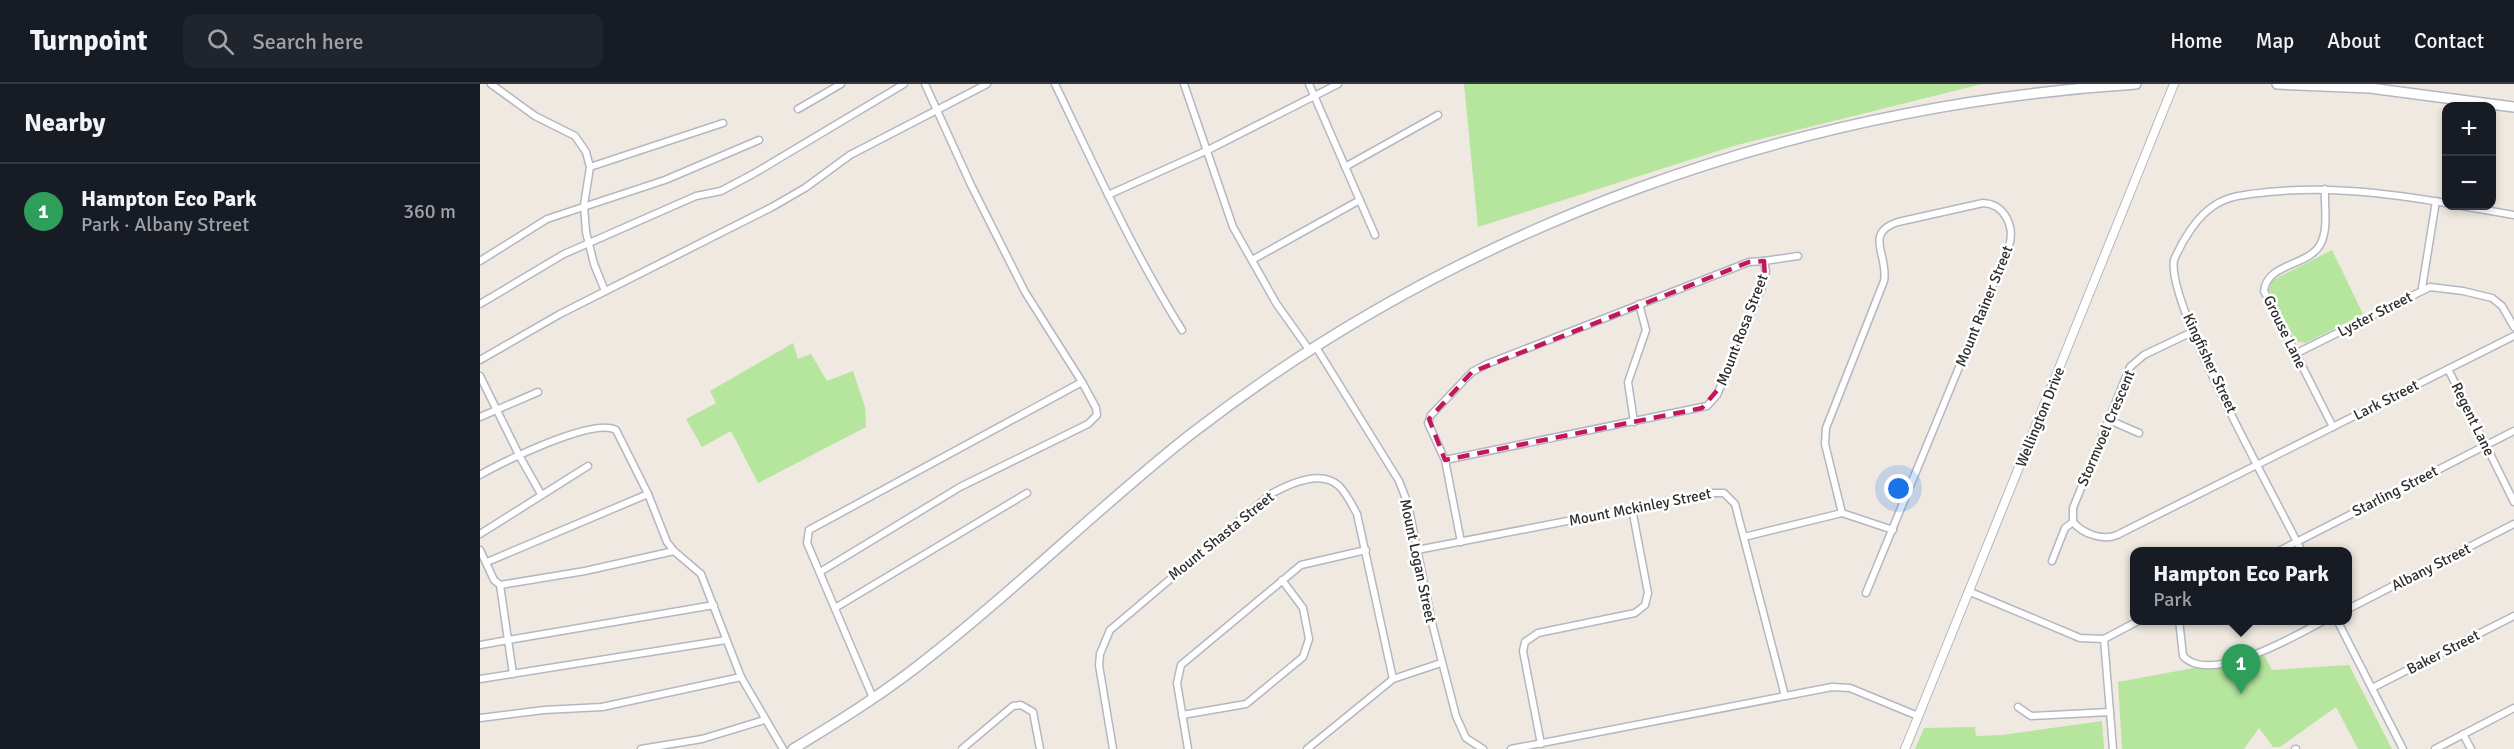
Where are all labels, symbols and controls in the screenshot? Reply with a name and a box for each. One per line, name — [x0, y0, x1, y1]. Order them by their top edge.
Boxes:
search box — [183, 14, 603, 68]
text: Turnpoint — [30, 24, 147, 58]
icon: search — [204, 25, 237, 58]
text: Search here — [252, 28, 363, 55]
text: Home — [2170, 28, 2223, 54]
text: Map — [2256, 28, 2294, 54]
text: About — [2327, 28, 2381, 54]
text: Contact — [2414, 28, 2484, 54]
map controls — [2442, 102, 2496, 210]
button: + — [2442, 102, 2496, 156]
text: Nearby — [24, 107, 105, 139]
button: − — [2442, 156, 2496, 210]
text: Hampton Eco Park — [81, 185, 256, 212]
text: 1 — [38, 199, 49, 224]
text: 360 m — [403, 199, 456, 224]
text: Park · Albany Street — [81, 212, 249, 237]
street label: Mount Rainer Street — [1951, 243, 2017, 369]
street label: Mount Rosa Street — [1712, 272, 1772, 388]
street label: Lyster Street — [2335, 288, 2415, 340]
street label: Grouse Lane — [2260, 292, 2310, 372]
street label: Kingfisher Street — [2179, 310, 2241, 416]
street label: Wellington Drive — [2012, 364, 2068, 470]
street label: Stormvoel Crescent — [2073, 367, 2139, 489]
street label: Lark Street — [2350, 376, 2422, 424]
street label: Regent Lane — [2447, 379, 2499, 459]
street label: Starling Street — [2349, 462, 2441, 520]
your location — [1884, 474, 1913, 503]
street label: Mount Mckinley Street — [1567, 484, 1713, 530]
street label: Mount Shasta Street — [1165, 488, 1277, 584]
street label: Mount Logan Street — [1396, 497, 1440, 625]
street label: Albany Street — [2388, 539, 2474, 595]
popup — [2130, 547, 2352, 625]
text: Hampton Eco Park — [2153, 560, 2329, 587]
text: Park — [2153, 587, 2192, 612]
street label: Baker Street — [2404, 626, 2482, 678]
pin: 1 — [2222, 644, 2260, 694]

